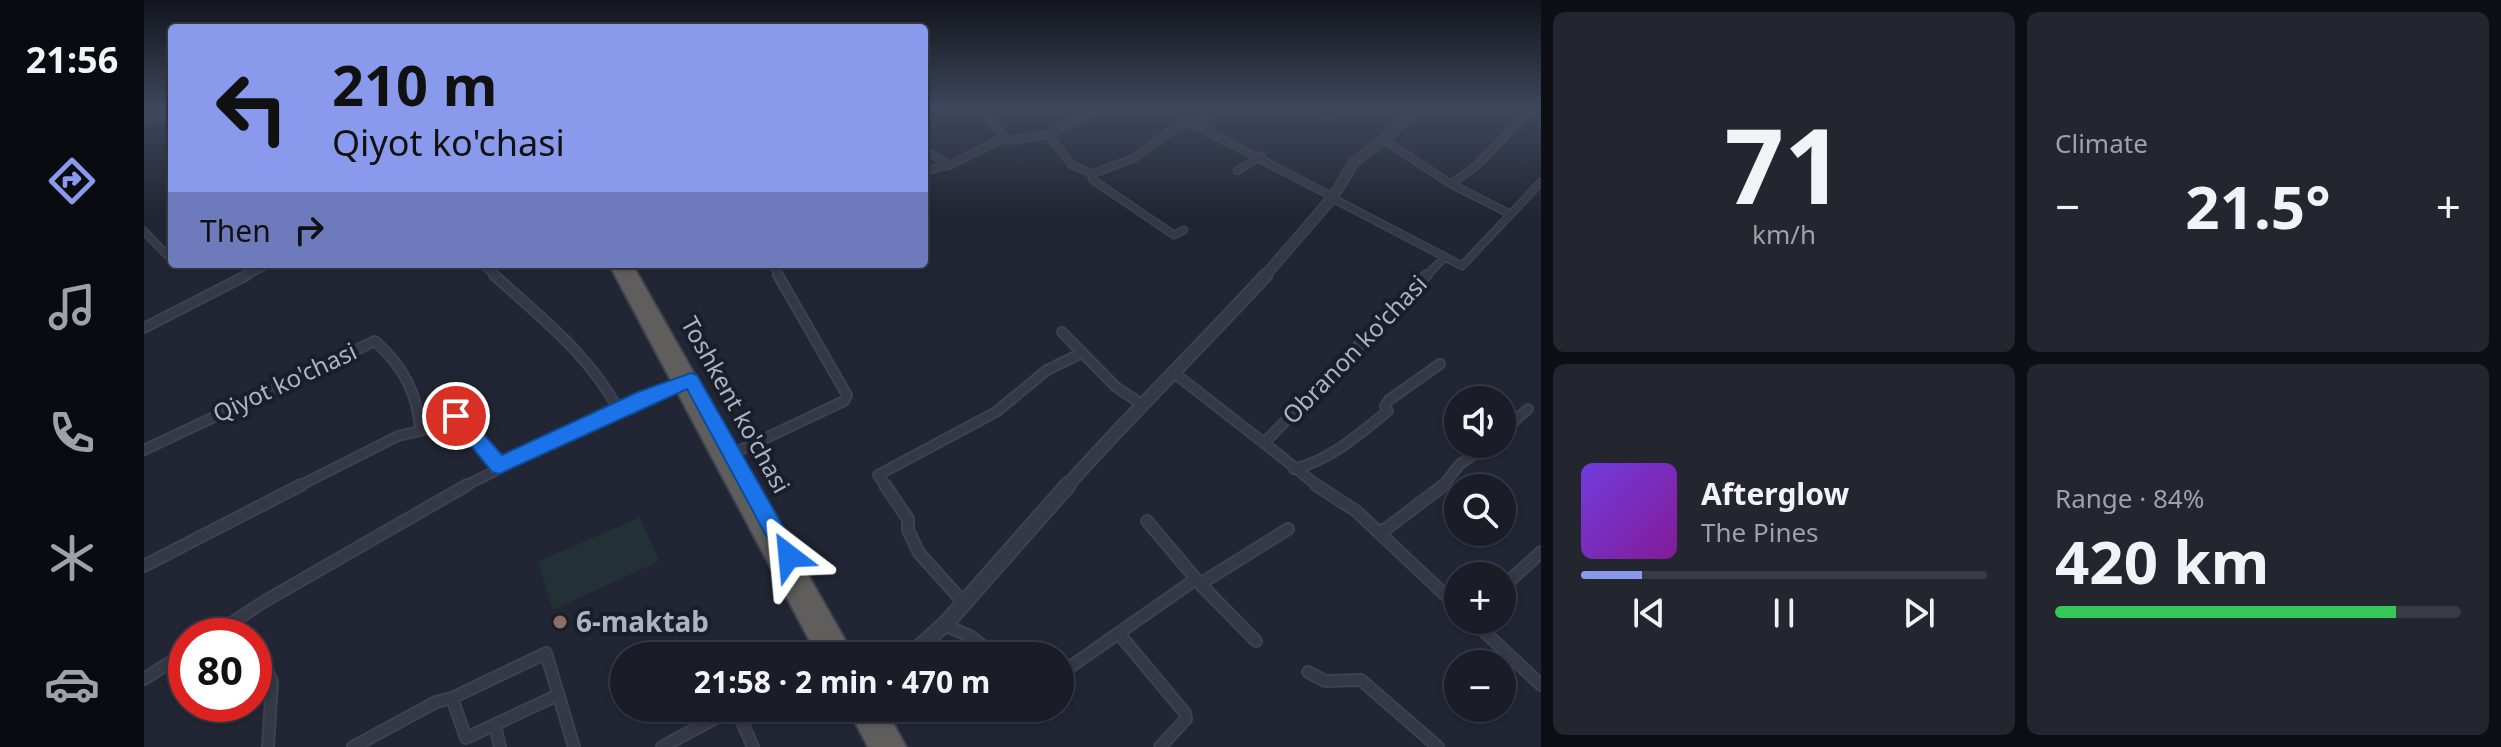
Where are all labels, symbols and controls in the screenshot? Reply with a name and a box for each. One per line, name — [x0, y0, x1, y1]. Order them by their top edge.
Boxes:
text: 21:56 — [26, 35, 118, 84]
text: 210 m — [332, 46, 497, 122]
icon: left — [200, 56, 304, 160]
text: 71 — [1725, 93, 1843, 234]
text: Qiyot ko'chasi — [332, 118, 565, 167]
text: Climate — [2055, 125, 2148, 161]
icon: directions — [44, 153, 100, 209]
text: 21.5° — [2185, 165, 2331, 247]
text: − — [2055, 176, 2080, 236]
text: + — [2436, 176, 2461, 236]
icon: right — [287, 208, 331, 252]
text: Then — [200, 210, 271, 251]
text: km/h — [1752, 216, 1816, 252]
street label: Obranon ko'chasi — [1274, 267, 1434, 431]
icon: music — [44, 279, 100, 335]
street label: Toshkent ko'chasi — [674, 310, 799, 498]
street label: Qiyot ko'chasi — [207, 334, 362, 429]
pin — [422, 382, 490, 450]
map controls — [1444, 386, 1516, 722]
button: sound — [1444, 386, 1516, 458]
icon: arrive — [434, 394, 478, 438]
icon: phone — [44, 405, 100, 461]
text: Afterglow — [1701, 473, 1849, 514]
button: search — [1444, 474, 1516, 546]
text: Range · 84% — [2055, 480, 2204, 516]
position arrow — [747, 514, 831, 598]
text: The Pines — [1701, 514, 1819, 550]
text: 420 km — [2055, 520, 2269, 602]
icon: climate — [44, 530, 100, 586]
button: + — [1444, 562, 1516, 634]
icon: previous — [1627, 591, 1671, 635]
icon: pause — [1762, 591, 1806, 635]
icon: next — [1897, 591, 1941, 635]
place label: 6-maktab — [576, 602, 709, 640]
marker: 6-maktab — [551, 613, 569, 631]
speed limit sign: 80 — [168, 618, 272, 722]
button: − — [1444, 650, 1516, 722]
icon: car — [44, 656, 100, 712]
text: 21:58 · 2 min · 470 m — [694, 661, 990, 702]

